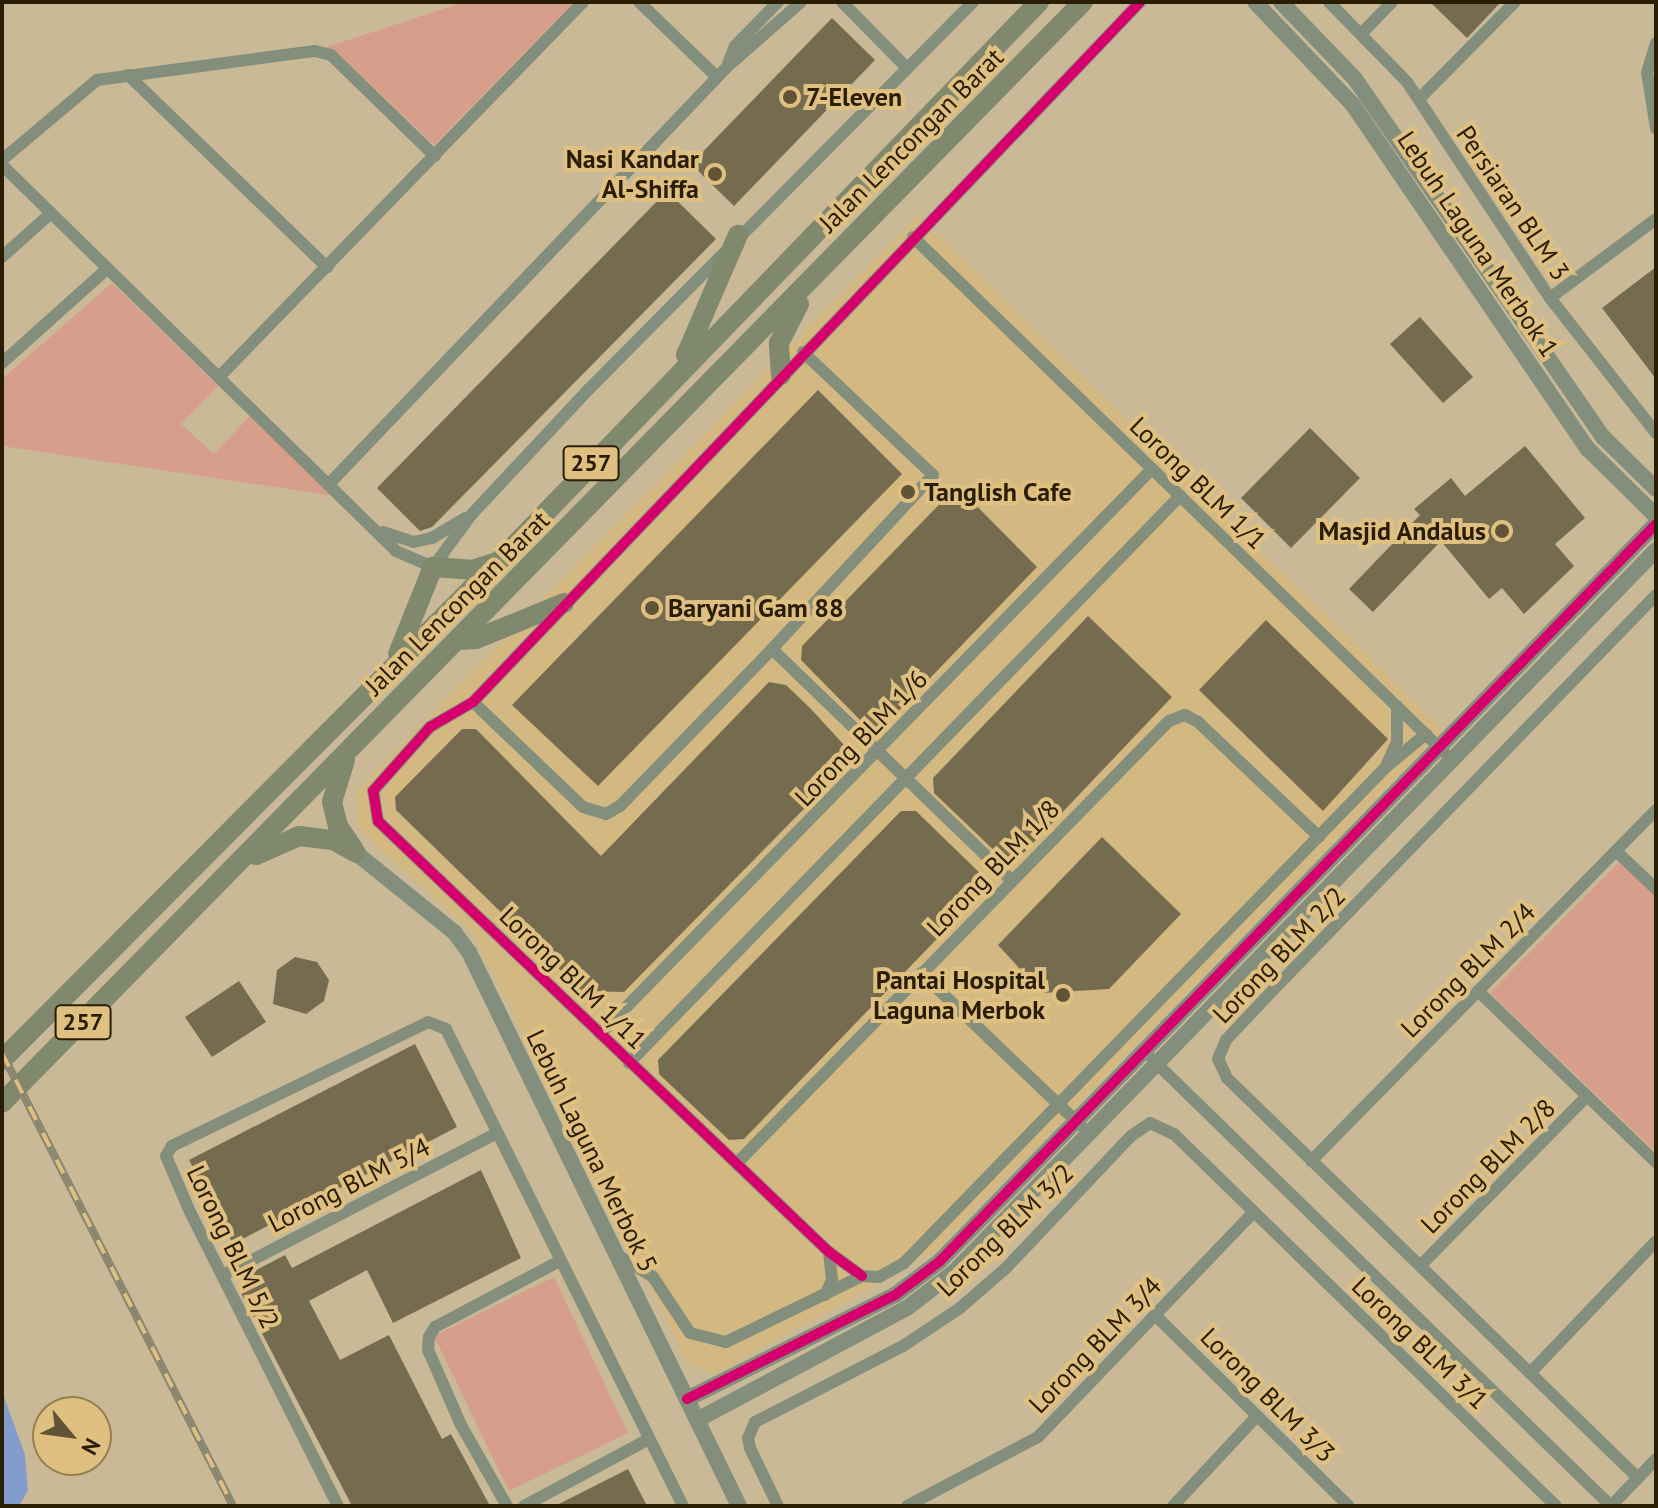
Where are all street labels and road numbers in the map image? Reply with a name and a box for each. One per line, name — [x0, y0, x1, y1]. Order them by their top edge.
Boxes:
street label: Jalan Lencongan Barat — [813, 42, 1009, 238]
street label: Persiaran BLM 3 — [1450, 120, 1576, 286]
street label: Lebuh Laguna Merbok 1 — [1391, 125, 1565, 363]
street label: Lorong BLM 1/1 — [1123, 410, 1273, 556]
road number: 257 — [561, 443, 621, 483]
street label: Jalan Lencongan Barat — [359, 505, 555, 701]
street label: Lorong BLM 1/6 — [788, 663, 934, 813]
street label: Lorong BLM 1/8 — [920, 793, 1066, 943]
street label: Lorong BLM 2/2 — [1206, 880, 1352, 1030]
street label: Lorong BLM 2/4 — [1394, 896, 1542, 1044]
street label: Lorong BLM 1/11 — [493, 900, 653, 1056]
road number: 257 — [53, 1002, 113, 1042]
street label: Lebuh Laguna Merbok 5 — [520, 1024, 664, 1278]
street label: Lorong BLM 2/8 — [1414, 1092, 1562, 1240]
street label: Lorong BLM 5/4 — [263, 1131, 435, 1239]
street label: Lorong BLM 3/2 — [930, 1157, 1080, 1303]
street label: Lorong BLM 5/2 — [180, 1160, 286, 1334]
street label: Lorong BLM 3/4 — [1022, 1270, 1168, 1420]
street label: Lorong BLM 3/1 — [1345, 1270, 1495, 1416]
street label: Lorong BLM 3/3 — [1194, 1321, 1342, 1469]

